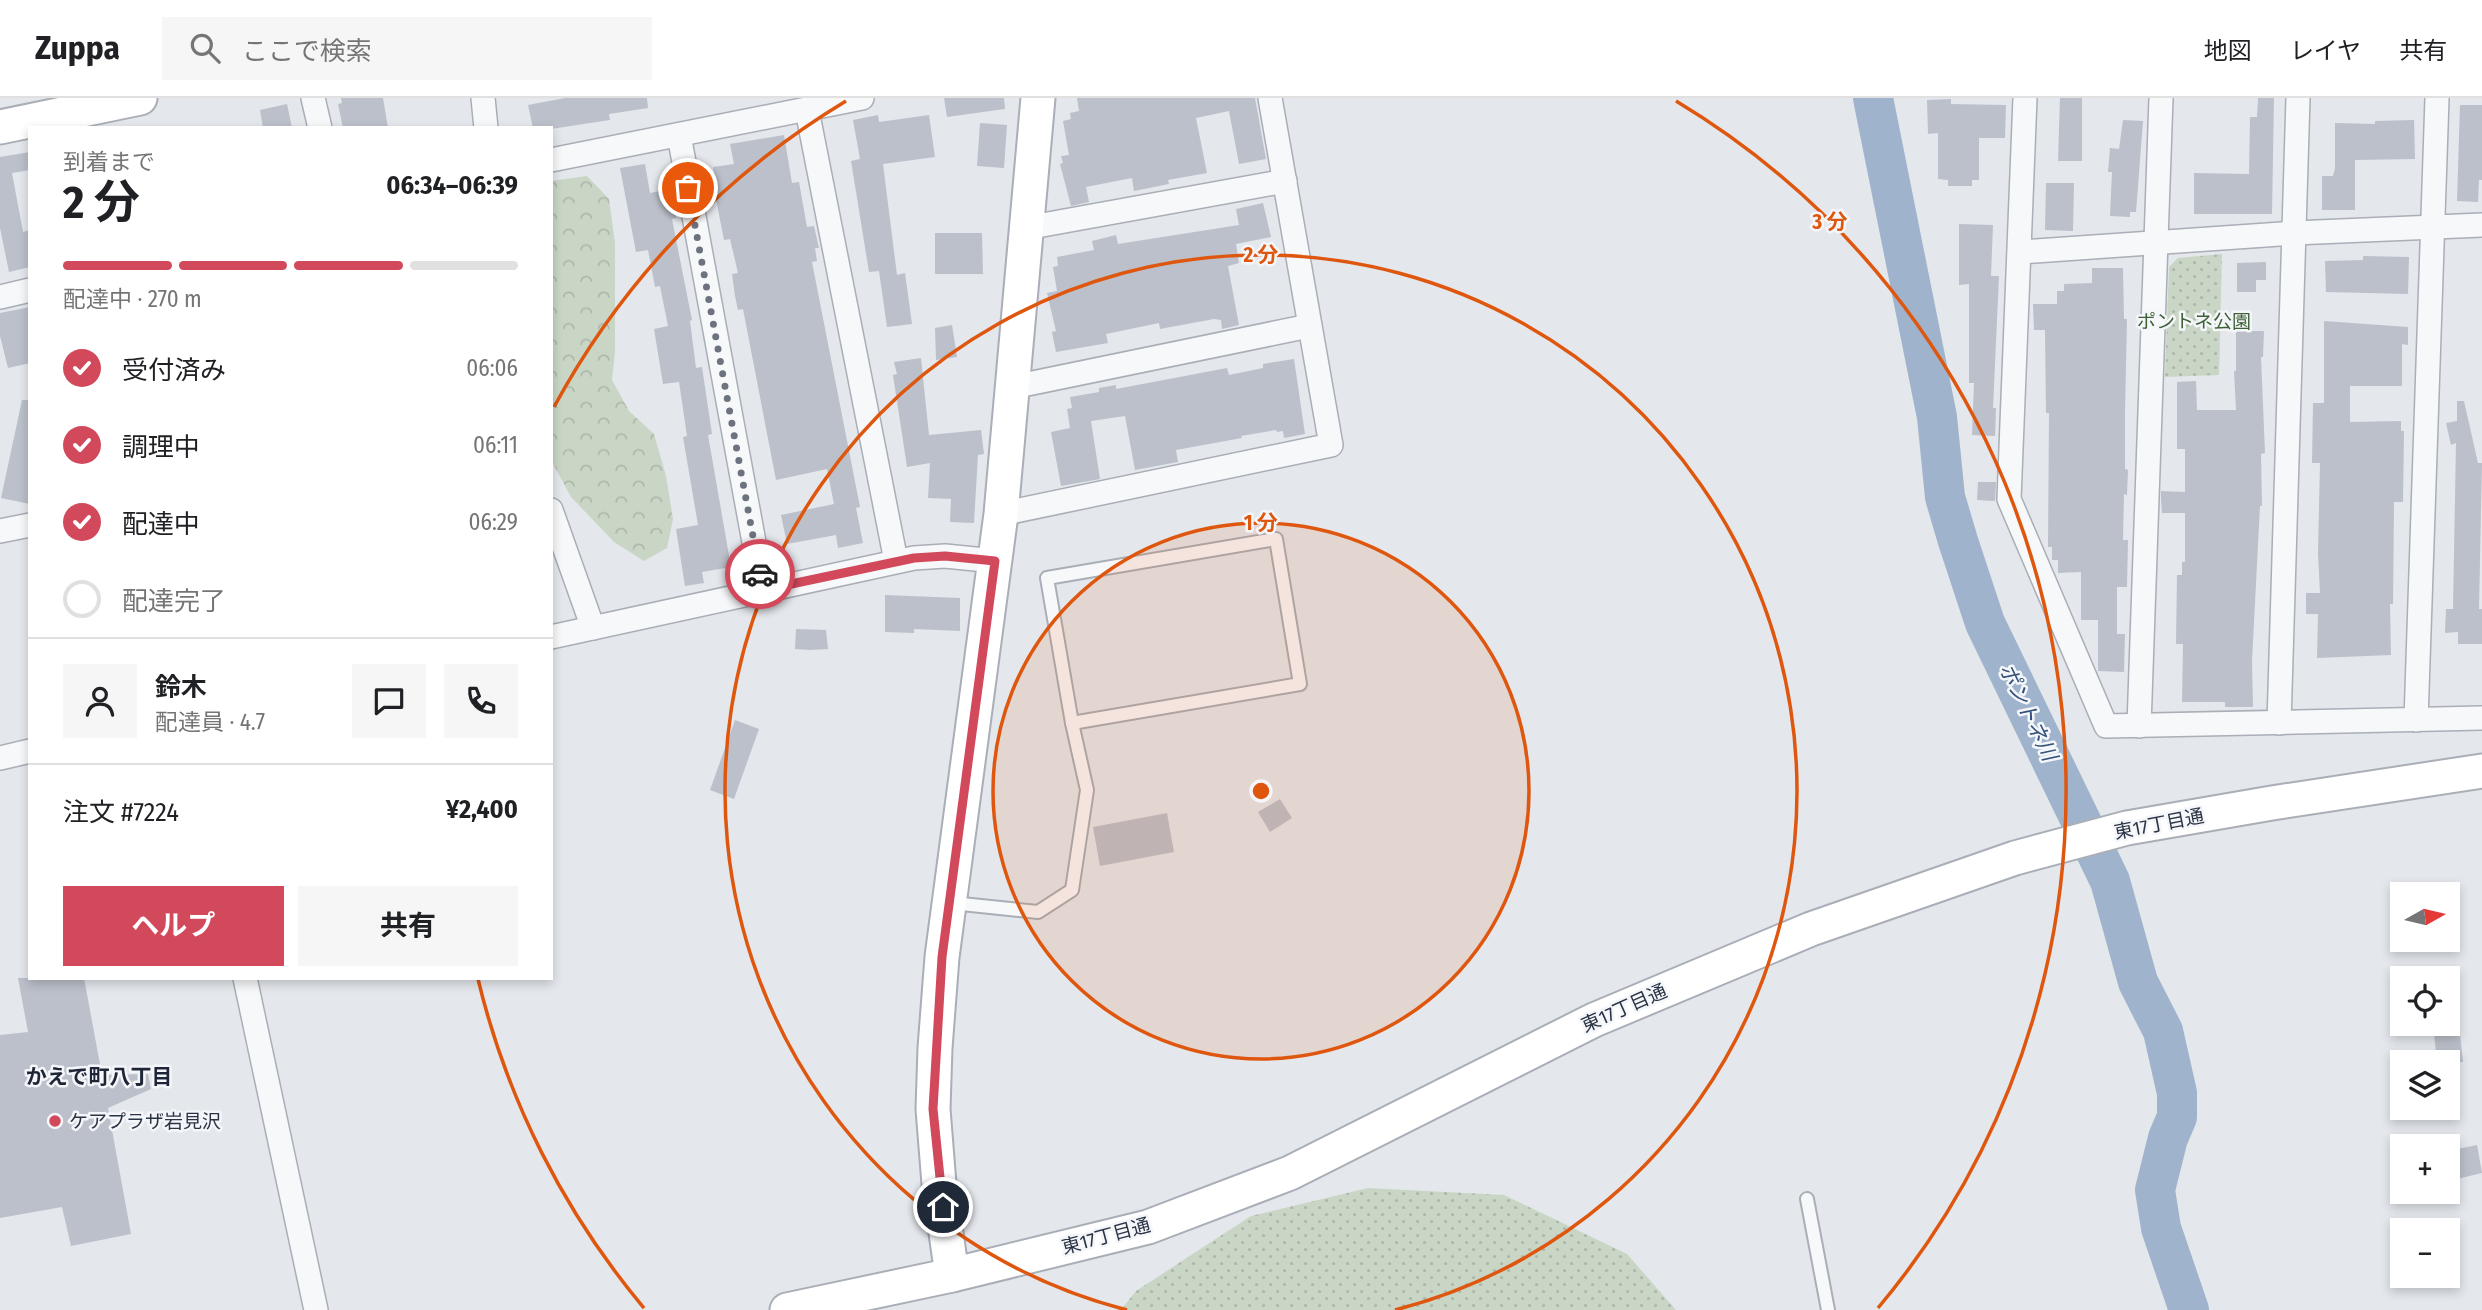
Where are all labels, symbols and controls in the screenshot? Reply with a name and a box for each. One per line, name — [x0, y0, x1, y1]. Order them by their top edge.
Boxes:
search box — [162, 17, 652, 80]
text: Zuppa — [35, 28, 120, 68]
icon: search — [186, 29, 224, 67]
text: ここで検索 — [242, 36, 372, 67]
text: 地図 — [2204, 37, 2252, 65]
text: レイヤ — [2290, 37, 2361, 65]
text: 共有 — [2399, 37, 2447, 65]
text: 到着まで — [63, 148, 155, 176]
pin — [658, 158, 718, 218]
icon: bag — [669, 169, 707, 207]
text: 06:34–06:39 — [386, 170, 518, 201]
text: 2 分 — [63, 175, 140, 230]
text: 3 分 — [1811, 209, 1848, 235]
text: 2 分 — [1242, 242, 1279, 268]
text: 配達中 · 270 m — [63, 285, 202, 313]
park label: ポントネ公園 — [2137, 310, 2251, 333]
icon: check — [63, 349, 101, 387]
text: 06:06 — [466, 354, 518, 382]
text: 受付済み — [122, 355, 226, 386]
icon: check — [63, 426, 101, 464]
text: 06:11 — [473, 431, 518, 459]
text: 調理中 — [122, 432, 200, 463]
icon: check — [63, 503, 101, 541]
text: 06:29 — [469, 508, 518, 536]
text: 配達中 — [122, 509, 200, 540]
text: 1 分 — [1244, 510, 1278, 536]
courier — [725, 539, 795, 609]
icon: car — [741, 555, 779, 593]
text: 配達完了 — [122, 586, 226, 617]
water label: ポントネ川 — [1993, 659, 2064, 767]
button: person — [63, 664, 137, 738]
button: chat — [352, 664, 426, 738]
button: phone — [444, 664, 518, 738]
text: 鈴木 — [155, 672, 207, 703]
text: 配達員 · 4.7 — [155, 708, 265, 736]
centre of rings — [1249, 779, 1273, 803]
text: ¥2,400 — [446, 794, 518, 825]
text: 注文 #7224 — [63, 797, 179, 828]
street label: 東17丁目通 — [2112, 804, 2206, 844]
north arrow — [2390, 882, 2460, 952]
map controls — [2390, 882, 2460, 1288]
button: ヘルプ — [63, 886, 284, 966]
button: 共有 — [298, 886, 518, 966]
button: locate — [2390, 966, 2460, 1036]
street label: 東17丁目通 — [1578, 979, 1670, 1037]
button: layers — [2390, 1050, 2460, 1120]
district label: かえで町八丁目 — [26, 1064, 172, 1090]
place label: ケアプラザ岩見沢 — [69, 1110, 221, 1133]
marker: ケアプラザ岩見沢 — [47, 1113, 63, 1129]
button: + — [2390, 1134, 2460, 1204]
pin — [913, 1177, 973, 1237]
icon: home — [924, 1188, 962, 1226]
street label: 東17丁目通 — [1059, 1213, 1153, 1259]
button: − — [2390, 1218, 2460, 1288]

